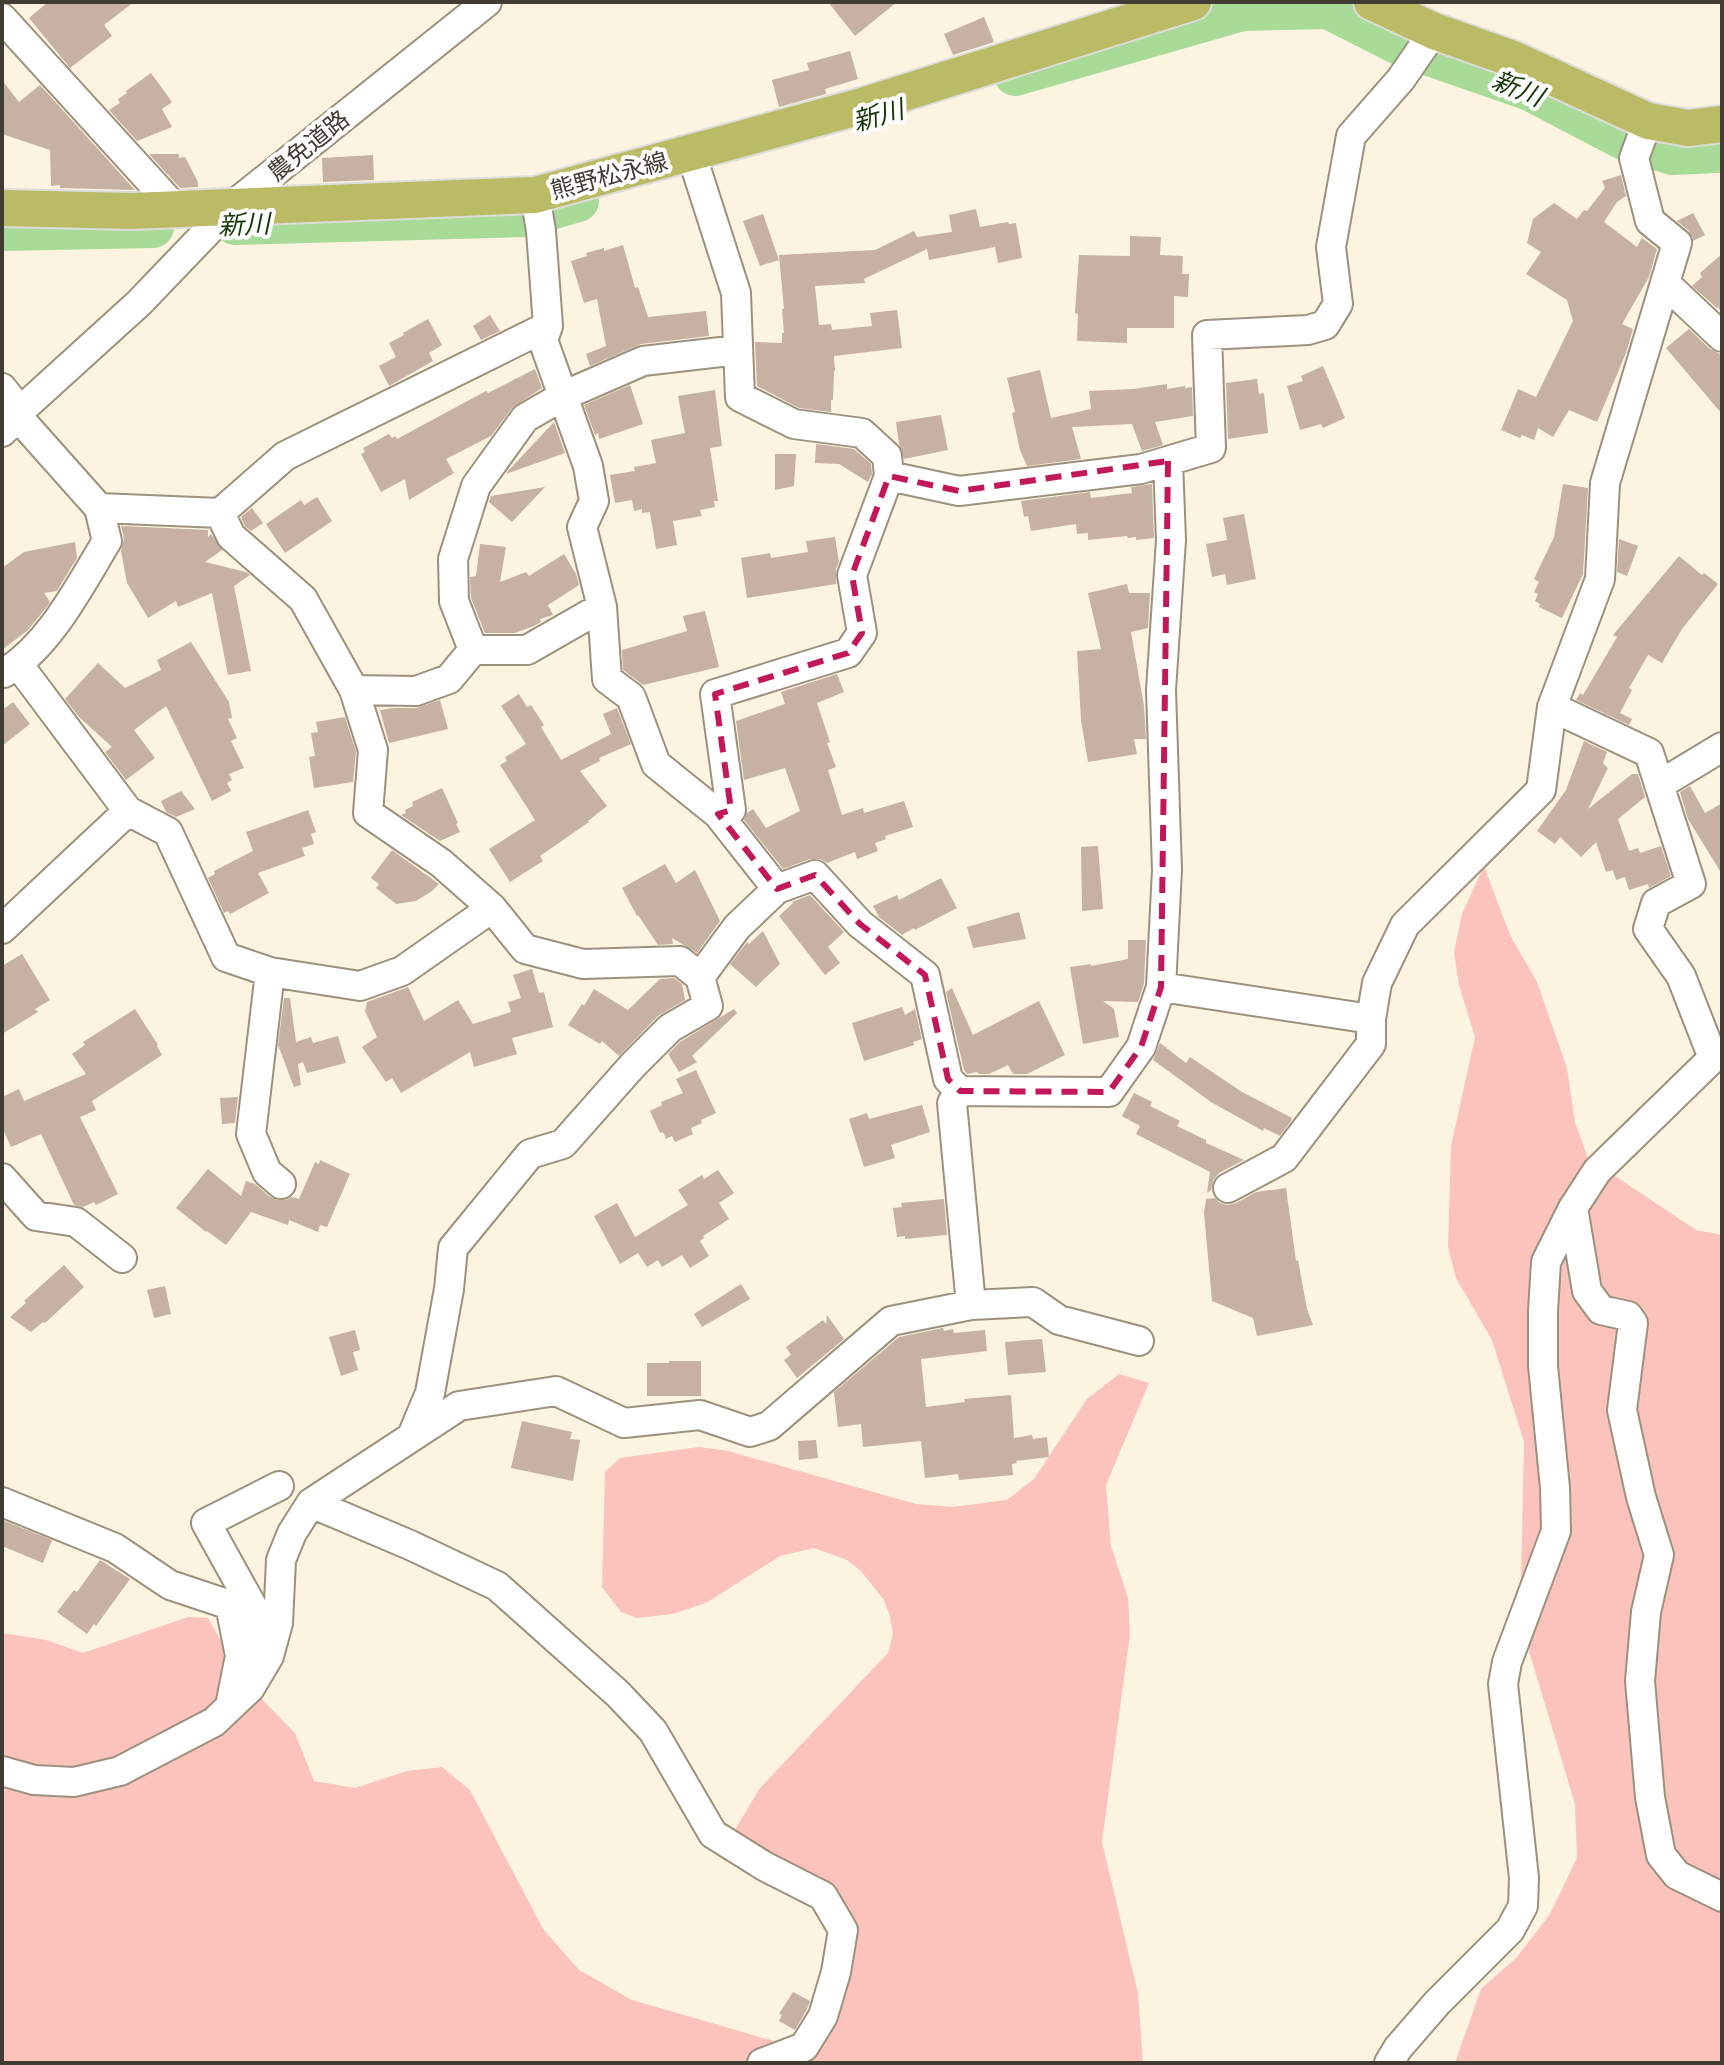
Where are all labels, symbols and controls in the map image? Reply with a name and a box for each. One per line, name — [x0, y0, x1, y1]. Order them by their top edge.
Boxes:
water label: 新川 — [1488, 64, 1551, 113]
water label: 新川 — [849, 92, 910, 137]
street label: 農免道路 — [262, 104, 354, 186]
street label: 熊野松永線 — [547, 146, 671, 204]
water label: 新川 — [217, 207, 274, 240]

